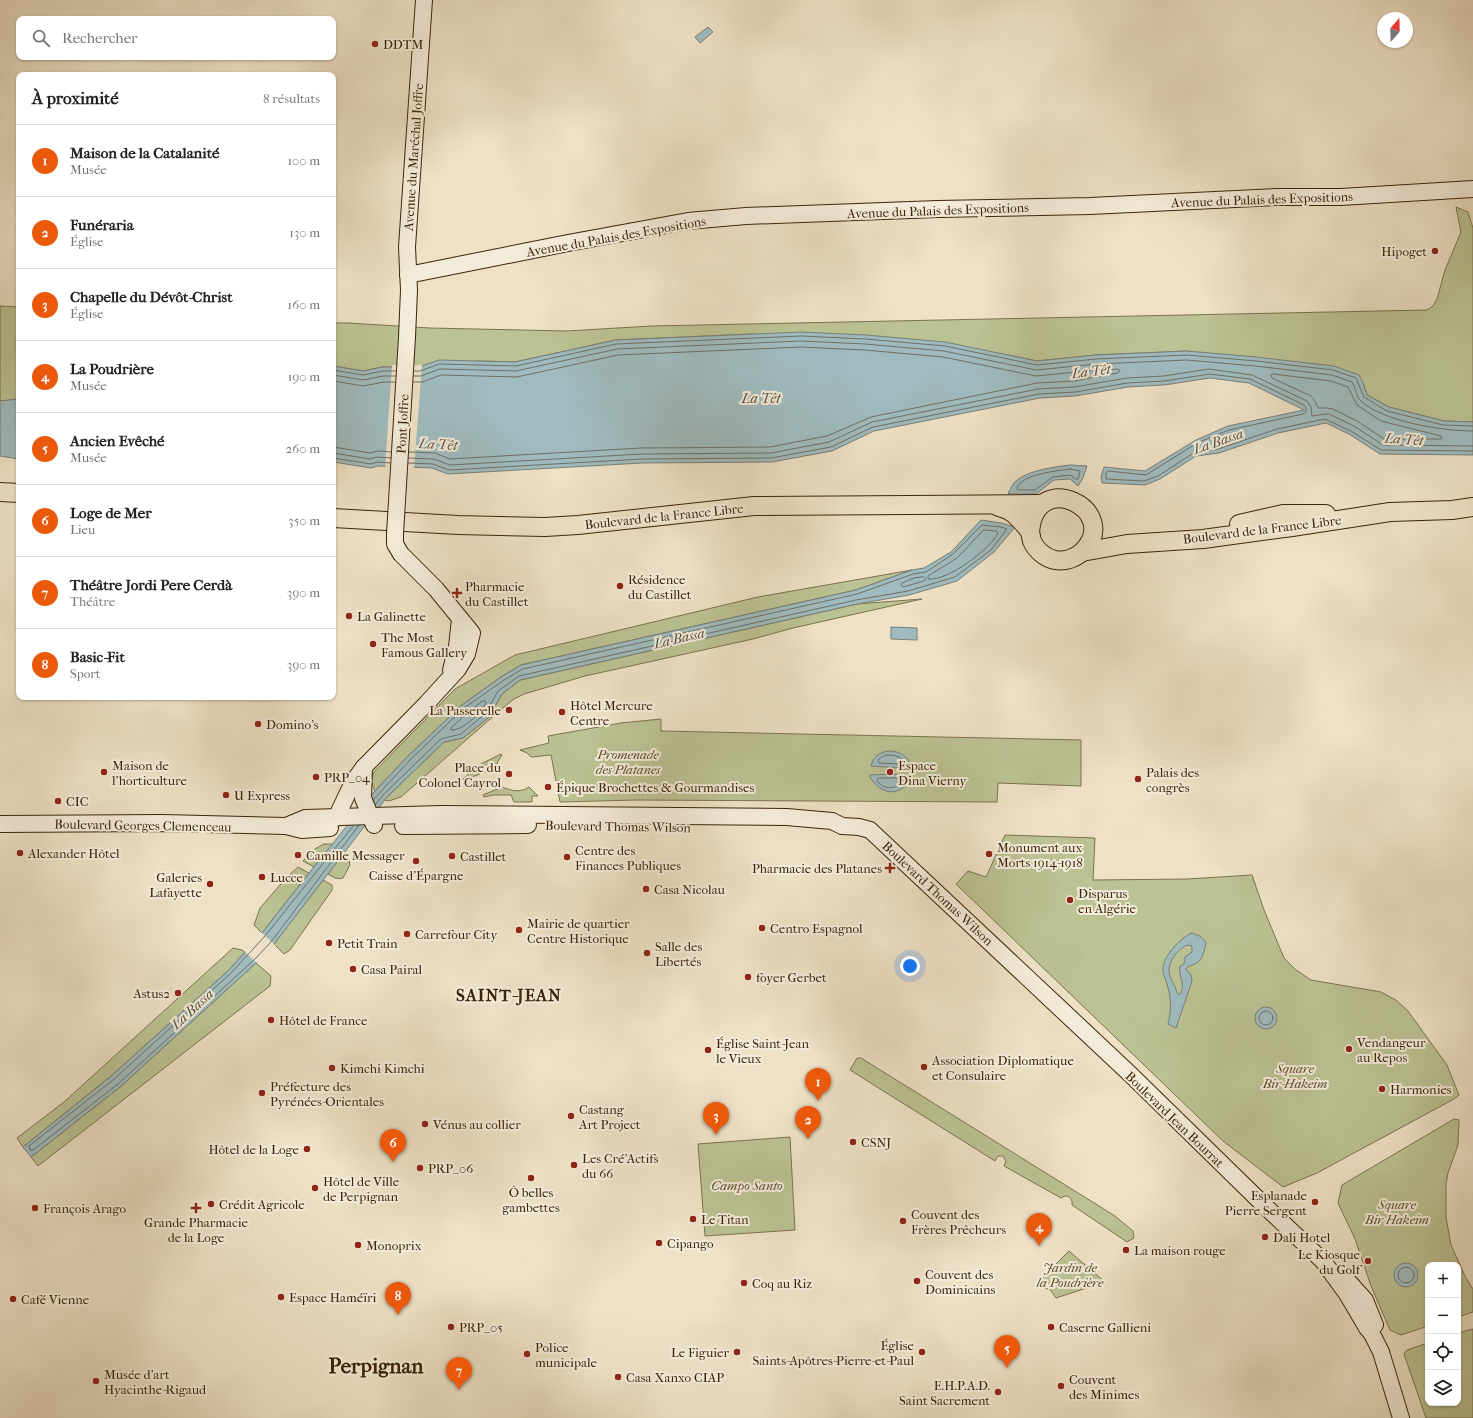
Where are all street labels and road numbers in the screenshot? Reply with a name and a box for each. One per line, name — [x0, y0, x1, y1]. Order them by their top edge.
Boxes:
street label: Avenue du Maréchal Joffre — [401, 82, 426, 232]
street label: Avenue du Palais des Expositions — [1170, 189, 1353, 210]
street label: Avenue du Palais des Expositions — [846, 200, 1029, 221]
street label: Avenue du Palais des Expositions — [524, 213, 707, 260]
street label: Pont Joffre — [393, 393, 412, 454]
street label: Boulevard de la France Libre — [584, 501, 745, 532]
street label: Boulevard de la France Libre — [1182, 512, 1343, 547]
street label: Boulevard Georges Clemenceau — [54, 816, 232, 835]
street label: Boulevard Thomas Wilson — [545, 818, 692, 835]
street label: Boulevard Thomas Wilson — [879, 838, 996, 949]
street label: Boulevard Jean Bourrat — [1122, 1068, 1227, 1171]

